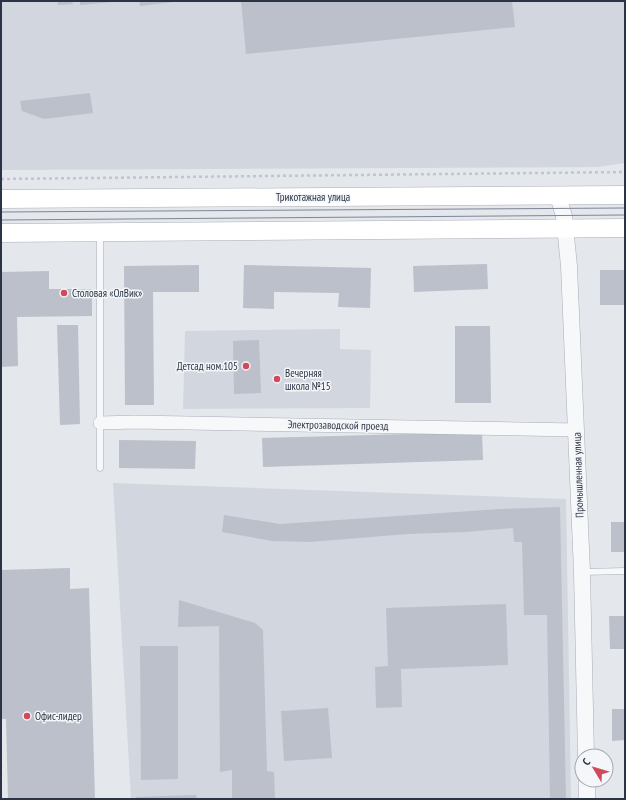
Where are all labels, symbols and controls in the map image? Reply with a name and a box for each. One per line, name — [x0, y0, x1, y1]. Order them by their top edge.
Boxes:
street label: Трикотажная улица — [276, 190, 350, 204]
place label: Столовая «ОлВик» — [72, 286, 142, 300]
marker: Столовая «ОлВик» — [59, 288, 69, 298]
place label: Детсад ном.105 — [177, 359, 238, 373]
marker: Детсад ном.105 — [241, 361, 251, 371]
place label: Вечерняя школа №15 — [285, 366, 331, 393]
marker: Вечерняя школа №15 — [272, 374, 282, 384]
street label: Электрозаводской проезд — [287, 417, 389, 433]
street label: Промышленная улица — [570, 432, 586, 518]
place label: Офис-лидер — [35, 709, 82, 723]
marker: Офис-лидер — [22, 711, 32, 721]
north arrow — [574, 748, 614, 788]
text: С — [579, 756, 593, 768]

